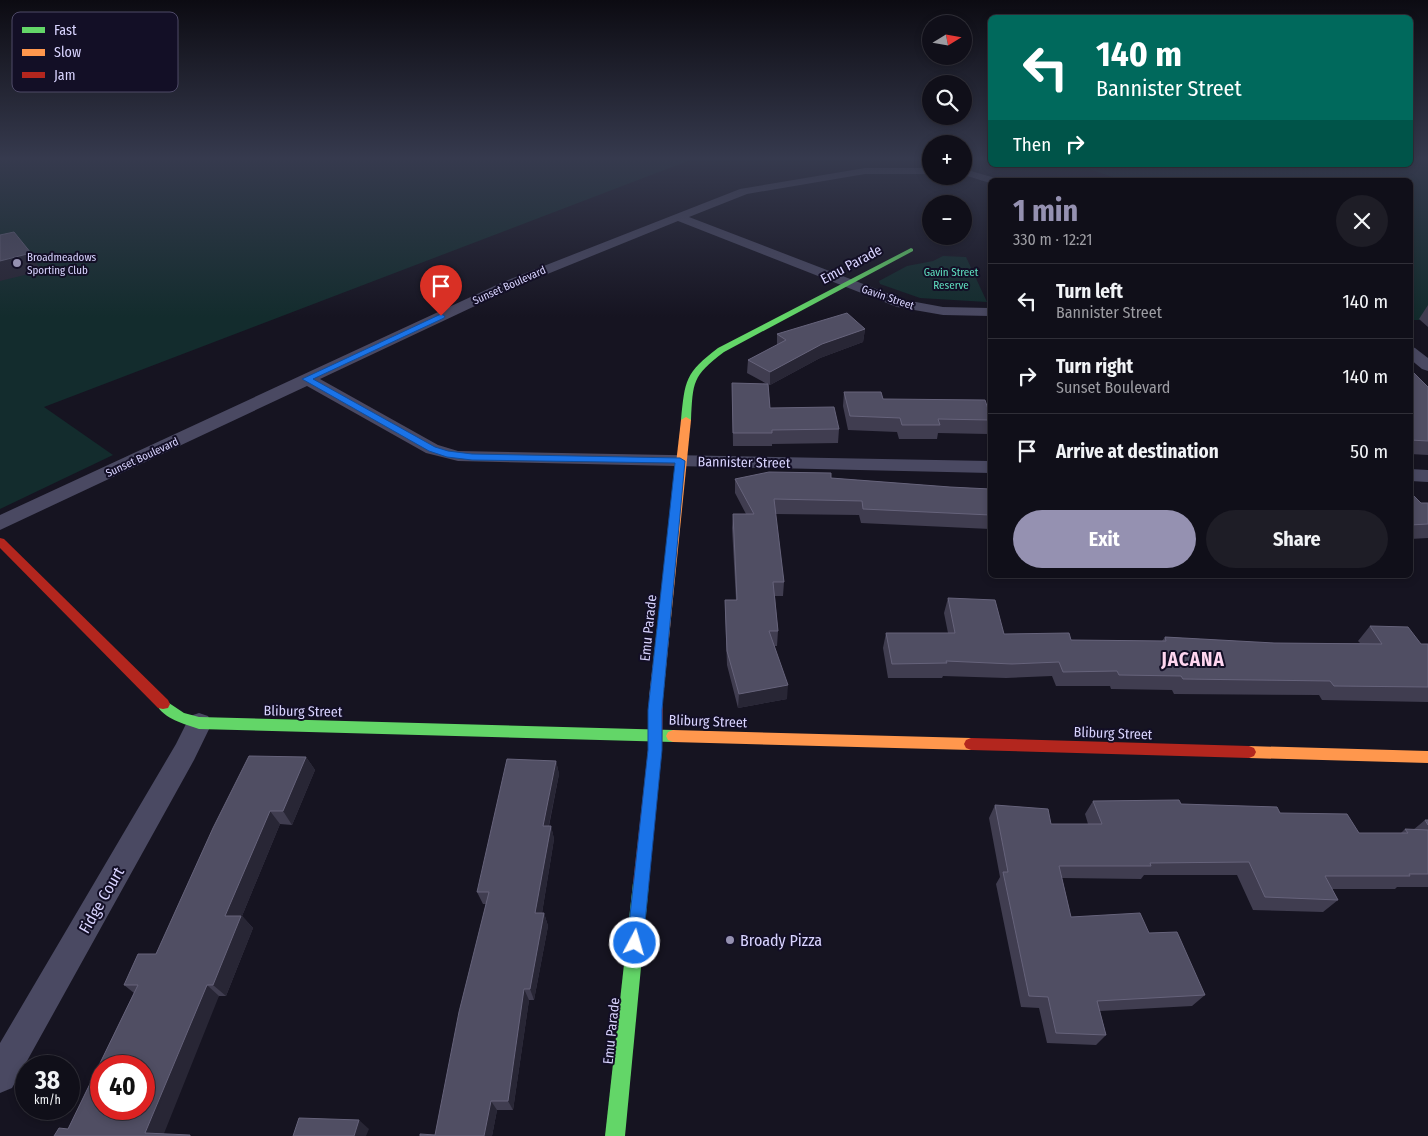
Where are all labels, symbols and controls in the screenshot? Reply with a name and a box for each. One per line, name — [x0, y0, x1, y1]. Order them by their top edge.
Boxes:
legend — [12, 12, 178, 92]
north arrow — [922, 15, 972, 65]
map controls — [922, 15, 972, 245]
text: Fast — [54, 22, 77, 39]
text: 140 m — [1096, 33, 1182, 75]
icon: left — [1013, 35, 1078, 100]
text: Slow — [54, 44, 81, 61]
text: Jam — [54, 67, 75, 84]
button: search — [922, 75, 972, 125]
text: Bannister Street — [1096, 75, 1242, 102]
icon: right — [1061, 130, 1089, 158]
text: Then — [1013, 133, 1051, 156]
button: + — [922, 135, 972, 185]
text: 1 min — [1013, 193, 1078, 229]
button: − — [922, 195, 972, 245]
button: close — [1336, 195, 1388, 247]
text: 330 m · 12:21 — [1013, 230, 1092, 249]
street label: Emu Parade — [818, 241, 885, 288]
place label: Broadmeadows Sporting Club — [27, 251, 97, 277]
marker: Broadmeadows Sporting Club — [11, 257, 23, 269]
street label: Sunset Boulevard — [471, 264, 548, 307]
pin — [420, 265, 462, 316]
park label: Gavin Street Reserve — [924, 266, 979, 292]
icon: arrive — [427, 272, 455, 300]
text: Turn left — [1056, 280, 1123, 303]
street label: Gavin Street — [860, 282, 916, 313]
icon: left — [1013, 287, 1041, 315]
text: 140 m — [1342, 290, 1388, 313]
text: Bannister Street — [1056, 303, 1162, 322]
text: Turn right — [1056, 355, 1133, 378]
icon: right — [1013, 362, 1041, 390]
text: 140 m — [1342, 365, 1388, 388]
text: Sunset Boulevard — [1056, 378, 1170, 397]
street label: Sunset Boulevard — [104, 435, 181, 480]
icon: arrive — [1013, 437, 1041, 465]
text: Arrive at destination — [1056, 440, 1219, 463]
text: 50 m — [1350, 440, 1388, 463]
street label: Bannister Street — [698, 453, 791, 472]
button: Exit — [1013, 510, 1196, 568]
button: Share — [1206, 510, 1388, 568]
street label: Emu Parade — [637, 594, 660, 662]
district label: JACANA — [1160, 648, 1225, 671]
street label: Bliburg Street — [264, 702, 343, 721]
street label: Bliburg Street — [668, 712, 748, 731]
street label: Bliburg Street — [1073, 724, 1153, 743]
street label: Fidge Court — [75, 863, 128, 937]
position arrow — [608, 916, 660, 968]
place label: Broady Pizza — [740, 931, 822, 950]
marker: Broady Pizza — [724, 934, 736, 946]
street label: Emu Parade — [600, 997, 623, 1065]
speed limit sign: 40 — [90, 1055, 155, 1120]
text: 38 — [35, 1066, 60, 1096]
text: km/h — [34, 1093, 61, 1107]

